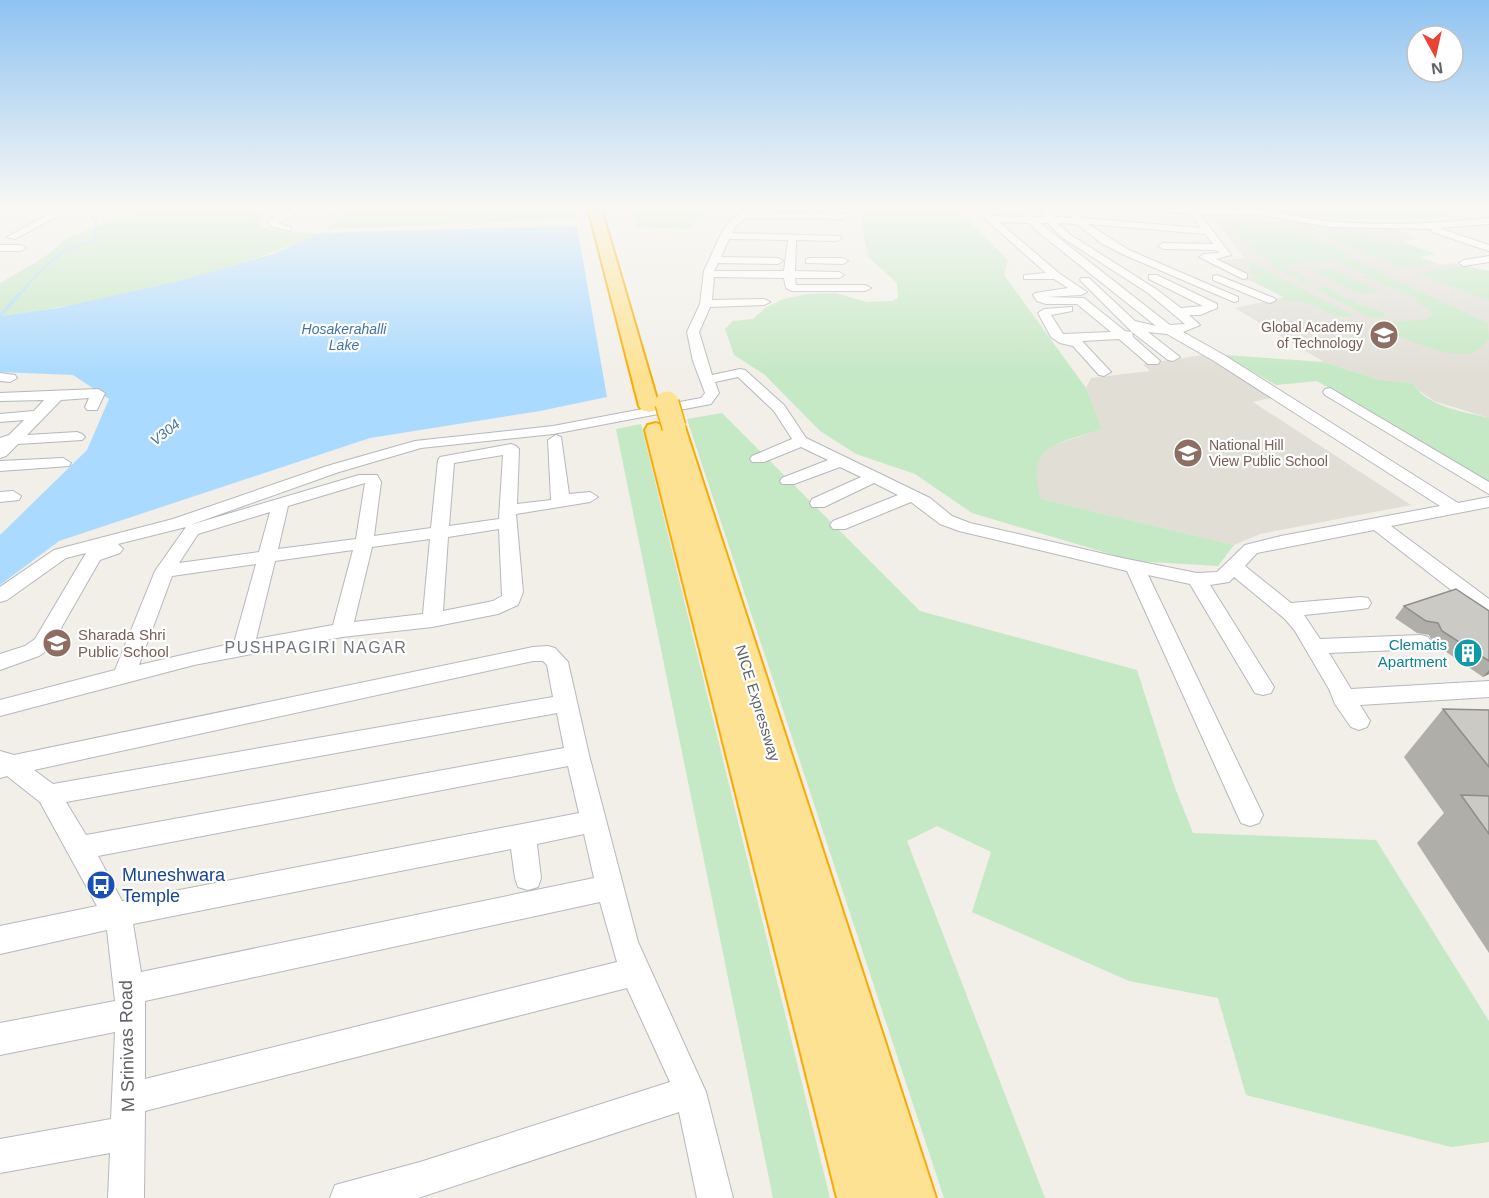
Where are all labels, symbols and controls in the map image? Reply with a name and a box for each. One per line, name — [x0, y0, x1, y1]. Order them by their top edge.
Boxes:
north arrow — [1405, 24, 1465, 84]
text: N — [1430, 59, 1444, 78]
place label: Global Academy of Technology — [1261, 319, 1363, 351]
school or university icon: Global Academy of Technology — [1368, 319, 1400, 351]
water label: Hosakerahalli Lake — [302, 321, 387, 353]
water label: V304 — [147, 416, 183, 448]
school or university icon: National Hill View Public School — [1172, 437, 1204, 469]
place label: National Hill View Public School — [1209, 437, 1328, 469]
place label: Sharada Shri Public School — [78, 626, 169, 660]
school or university icon: Sharada Shri Public School — [41, 627, 73, 659]
place label: Clematis Apartment — [1378, 636, 1448, 670]
building icon: Clematis Apartment — [1452, 637, 1484, 669]
district label: PUSHPAGIRI NAGAR — [225, 639, 407, 656]
street label: NICE Expressway — [732, 643, 784, 764]
place label: Muneshwara Temple — [122, 865, 226, 906]
bus stop icon: Muneshwara Temple — [85, 869, 117, 901]
street label: M Srinivas Road — [116, 980, 138, 1112]

